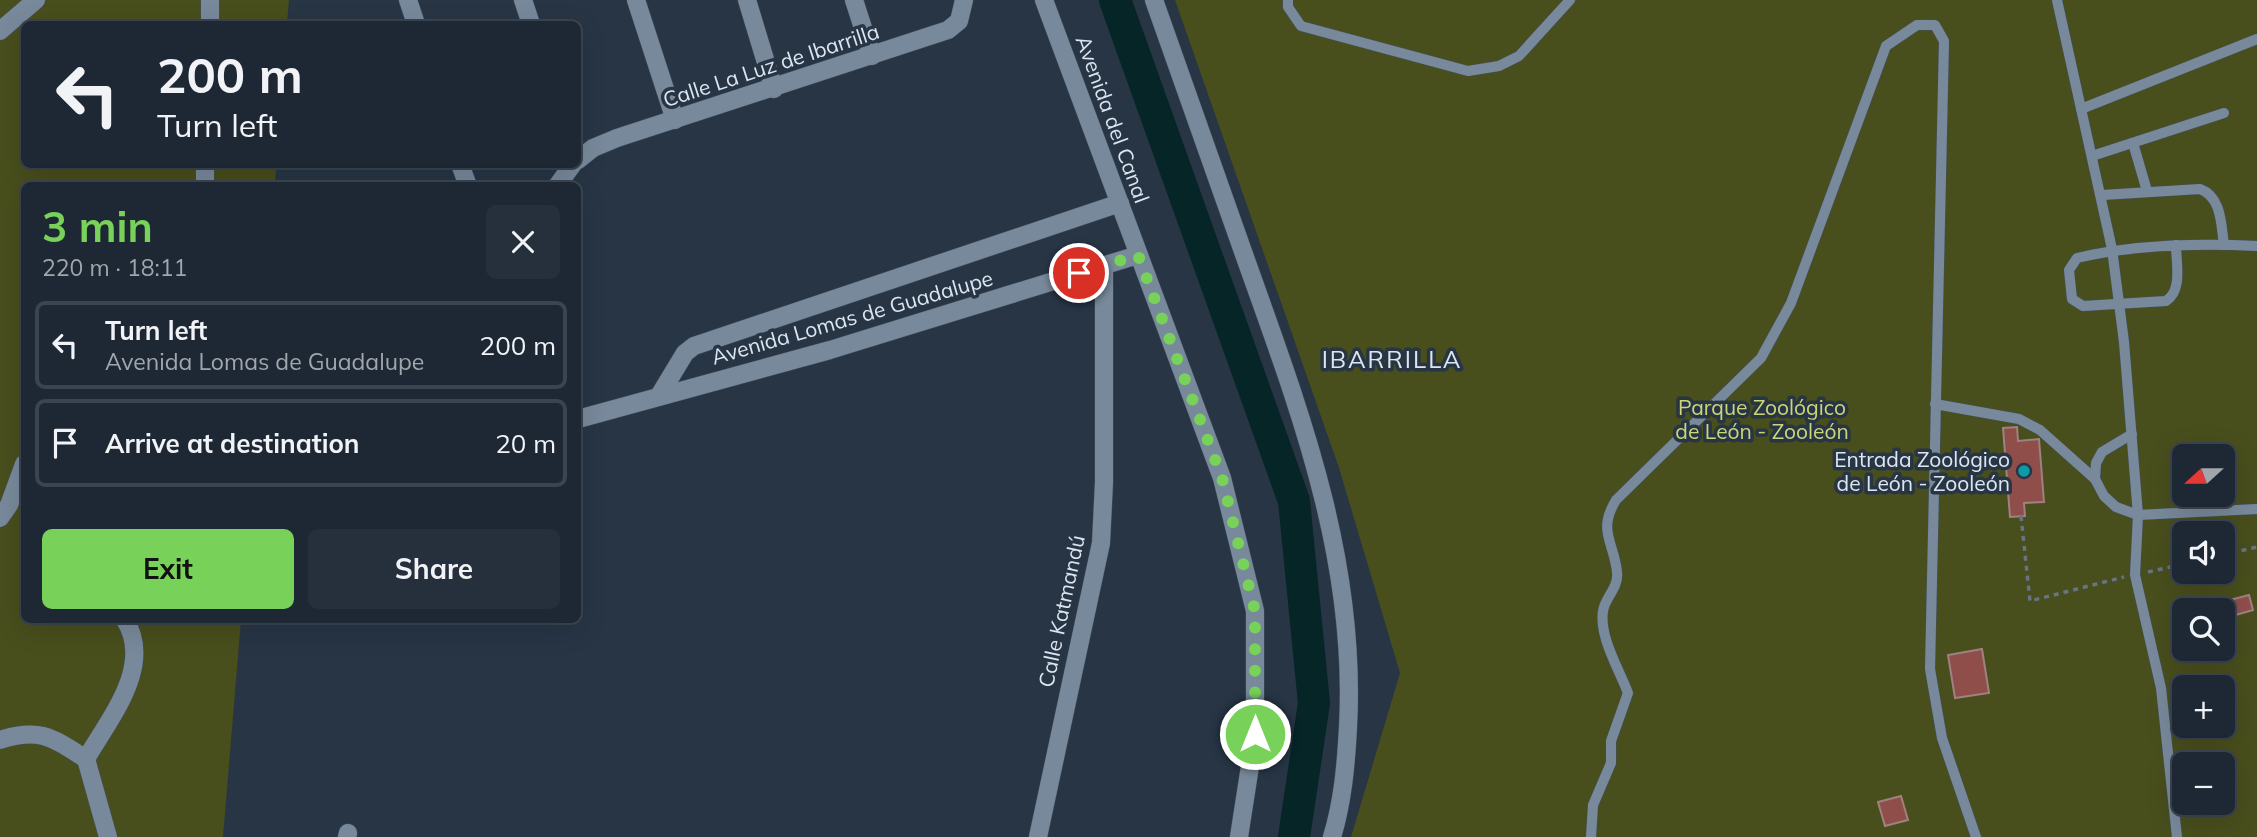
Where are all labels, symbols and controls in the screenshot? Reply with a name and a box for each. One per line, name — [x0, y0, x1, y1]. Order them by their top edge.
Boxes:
street label: Calle La Luz de Ibarrilla — [660, 18, 882, 112]
street label: Avenida del Canal — [1071, 32, 1155, 206]
text: 200 m — [157, 44, 303, 105]
icon: left — [42, 49, 133, 140]
text: Turn left — [157, 105, 277, 145]
text: 3 min — [42, 200, 153, 253]
button: close — [486, 205, 560, 279]
pin — [1049, 243, 1109, 303]
text: 220 m · 18:11 — [42, 253, 187, 282]
icon: arrive — [1060, 254, 1098, 292]
street label: Avenida Lomas de Guadalupe — [708, 264, 996, 370]
text: Turn left — [105, 314, 207, 347]
icon: left — [46, 326, 84, 364]
text: 200 m — [480, 329, 556, 362]
district label: IBARRILLA — [1322, 344, 1462, 374]
text: Avenida Lomas de Guadalupe — [105, 347, 424, 376]
park label: Parque Zoológico de León - Zooleón — [1675, 394, 1849, 444]
icon: arrive — [46, 424, 84, 462]
text: Arrive at destination — [105, 427, 360, 460]
text: 20 m — [495, 427, 556, 460]
north arrow — [2172, 444, 2235, 508]
map controls — [2172, 444, 2235, 815]
place label: Entrada Zoológico de León - Zooleón — [1834, 446, 2010, 496]
marker: Entrada Zoológico de León - Zooleón — [2016, 463, 2032, 479]
button: sound — [2172, 521, 2235, 584]
button: Exit — [42, 529, 294, 609]
button: Share — [308, 529, 560, 609]
street label: Calle Katmandú — [1032, 533, 1090, 689]
button: search — [2172, 598, 2235, 661]
button: + — [2172, 675, 2235, 738]
position arrow — [1218, 697, 1292, 771]
button: − — [2172, 752, 2235, 815]

